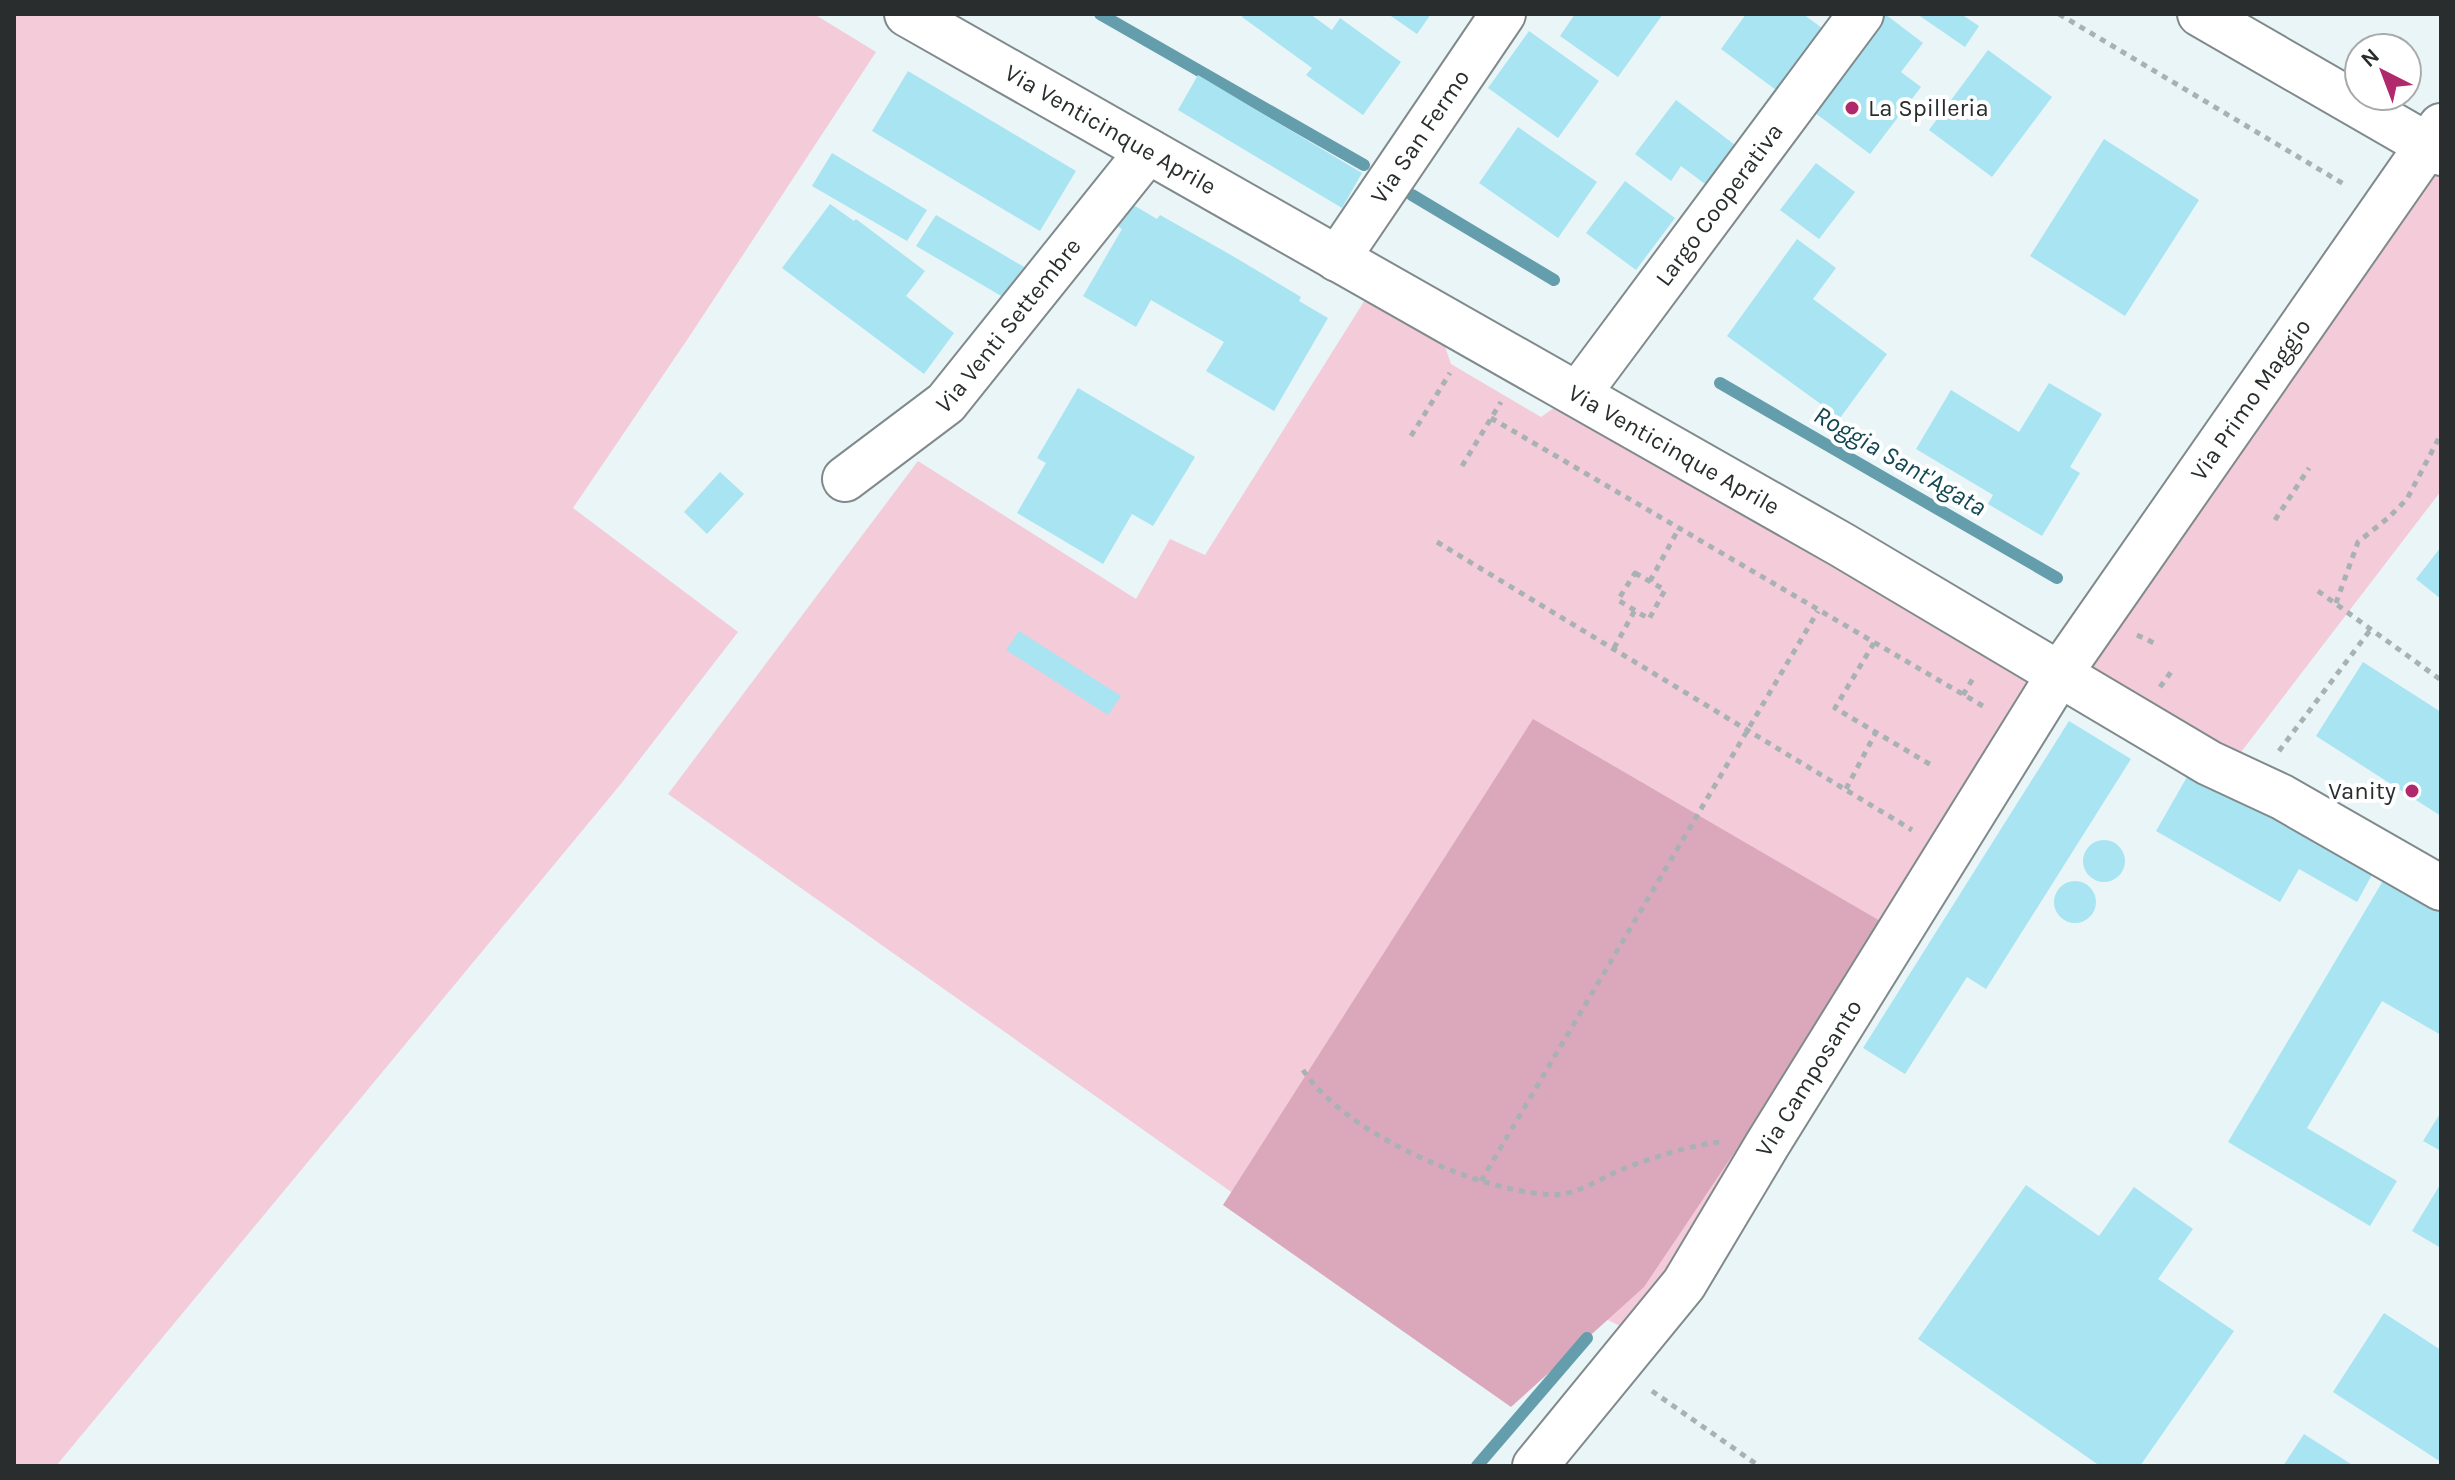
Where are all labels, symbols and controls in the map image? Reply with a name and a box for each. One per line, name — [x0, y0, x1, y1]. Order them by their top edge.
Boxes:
north arrow — [2343, 32, 2423, 112]
text: N — [2356, 43, 2385, 73]
street label: Via Venticinque Aprile — [1000, 58, 1221, 201]
street label: Via San Fermo — [1365, 64, 1475, 209]
place label: La Spilleria — [1868, 94, 1989, 122]
marker: La Spilleria — [1843, 99, 1861, 117]
street label: Largo Cooperativa — [1649, 118, 1789, 292]
street label: Via Venti Settembre — [931, 232, 1087, 419]
street label: Via Primo Maggio — [2184, 313, 2317, 486]
street label: Via Venticinque Aprile — [1563, 378, 1785, 521]
water label: Roggia Sant'Agata — [1808, 399, 1992, 523]
place label: Vanity — [2328, 777, 2396, 805]
marker: Vanity — [2403, 782, 2421, 800]
street label: Via Camposanto — [1749, 994, 1868, 1162]

